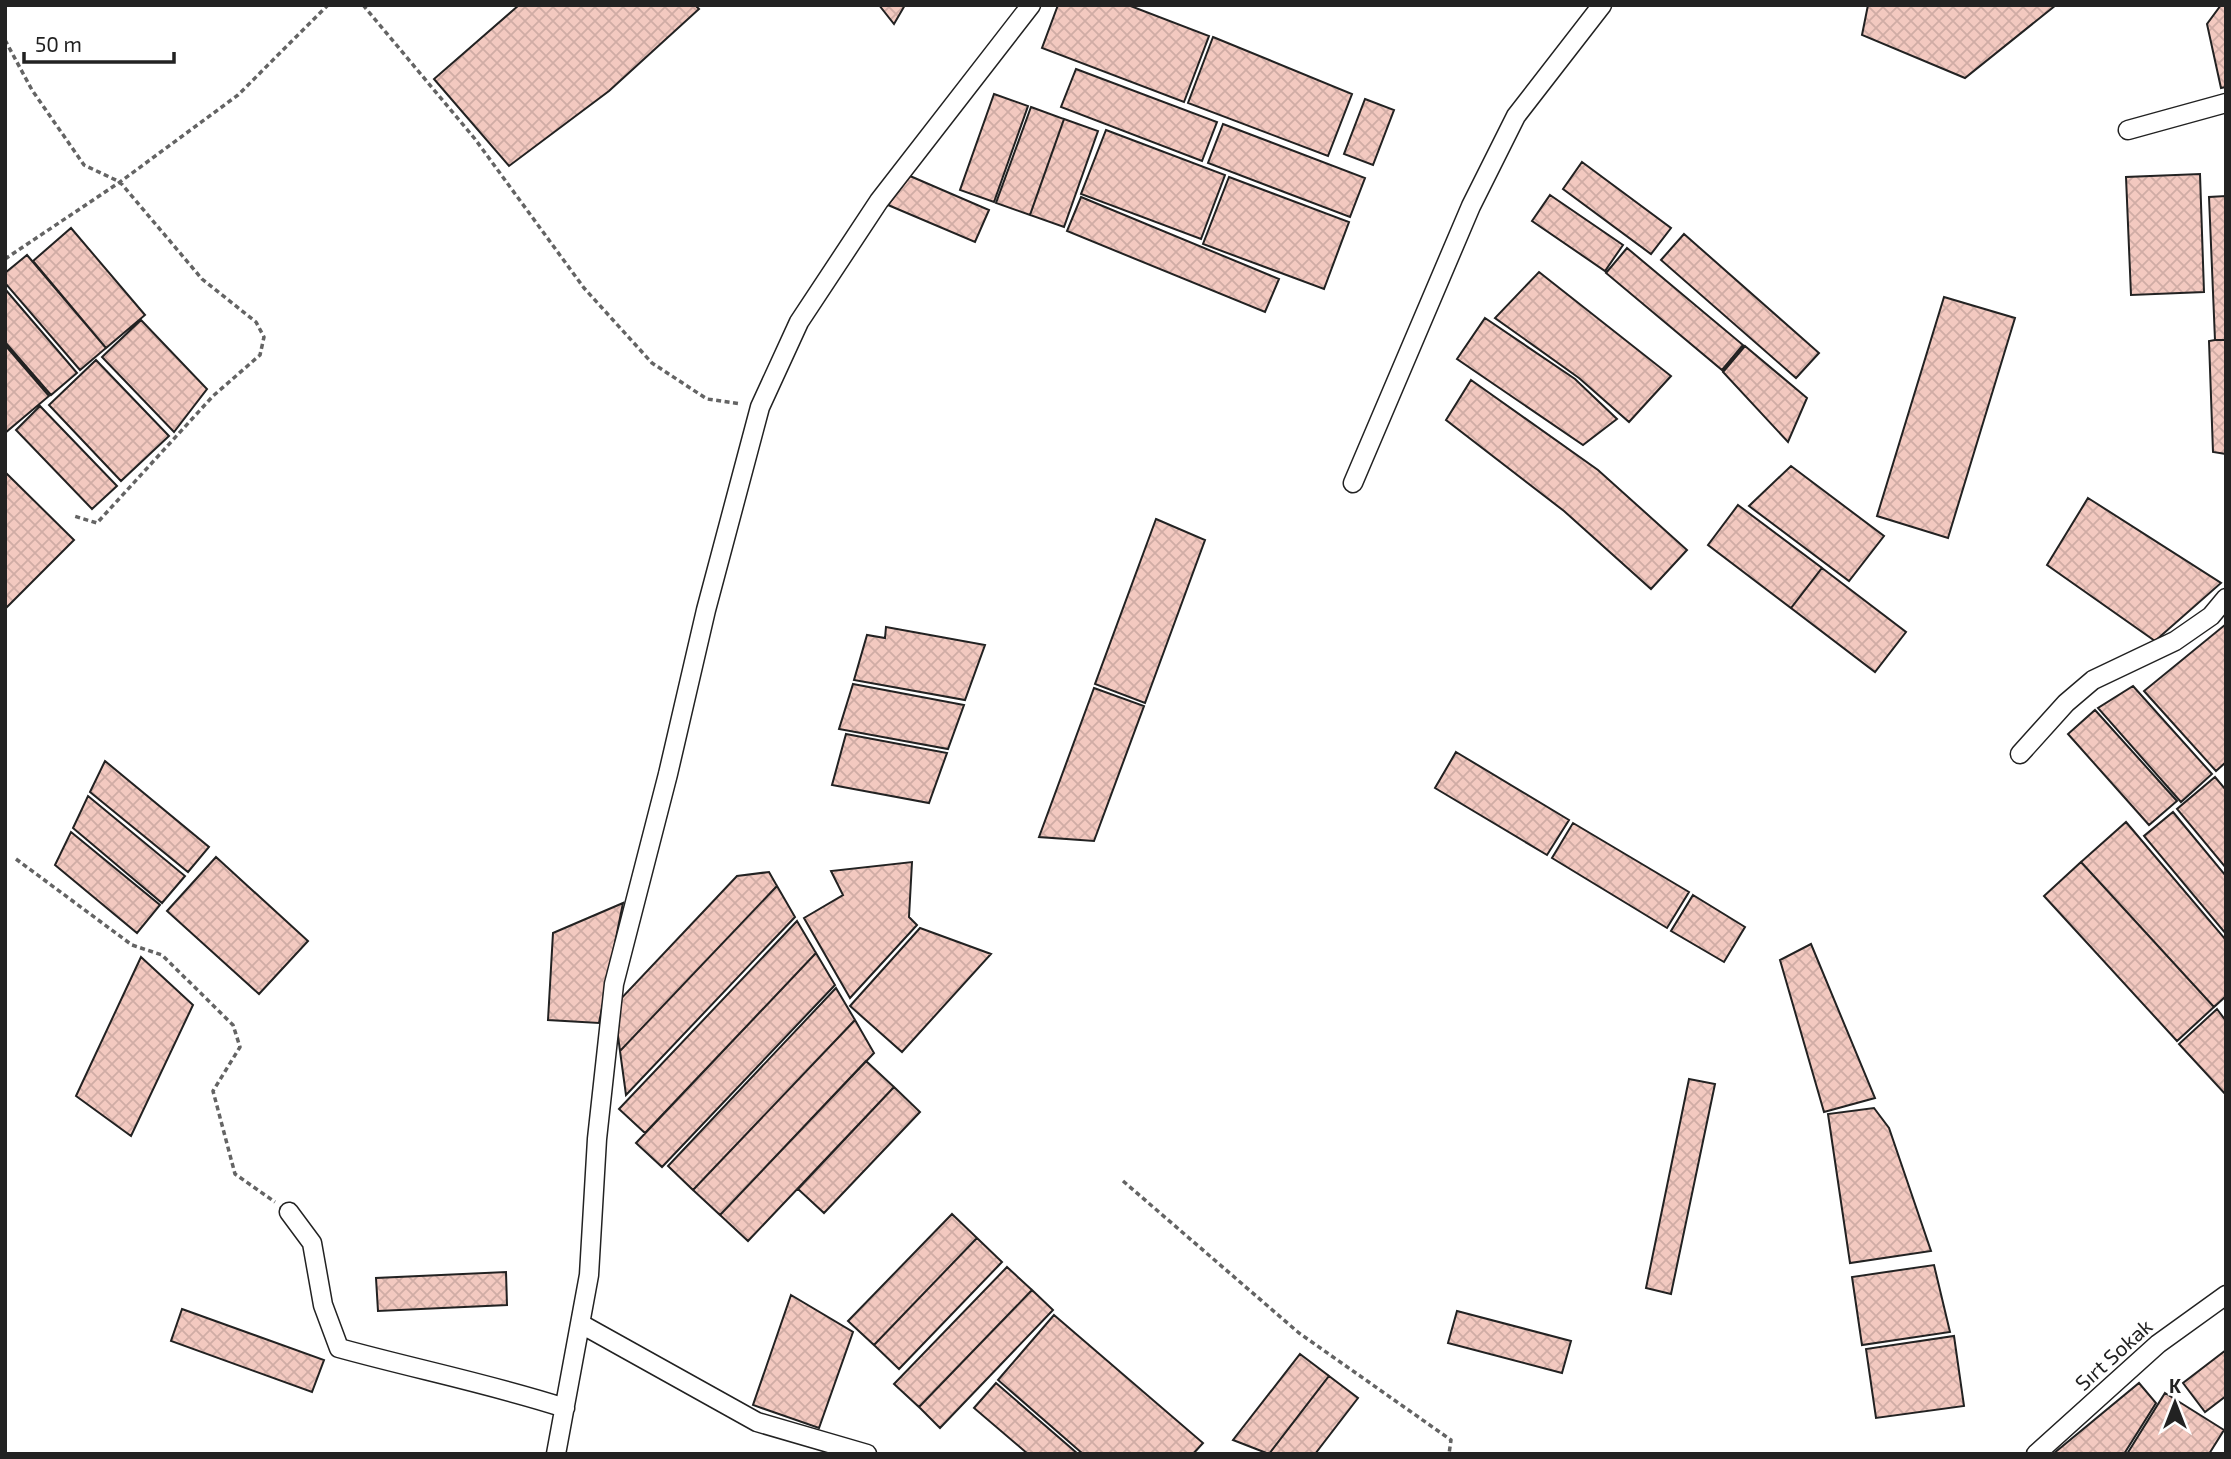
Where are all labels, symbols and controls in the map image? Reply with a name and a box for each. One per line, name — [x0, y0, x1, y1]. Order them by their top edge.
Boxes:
scale bar — [24, 21, 175, 65]
text: 50 m — [35, 31, 82, 56]
street label: Sırt Sokak — [2069, 1313, 2157, 1395]
north arrow — [2140, 1368, 2210, 1438]
text: K — [2169, 1374, 2181, 1397]

